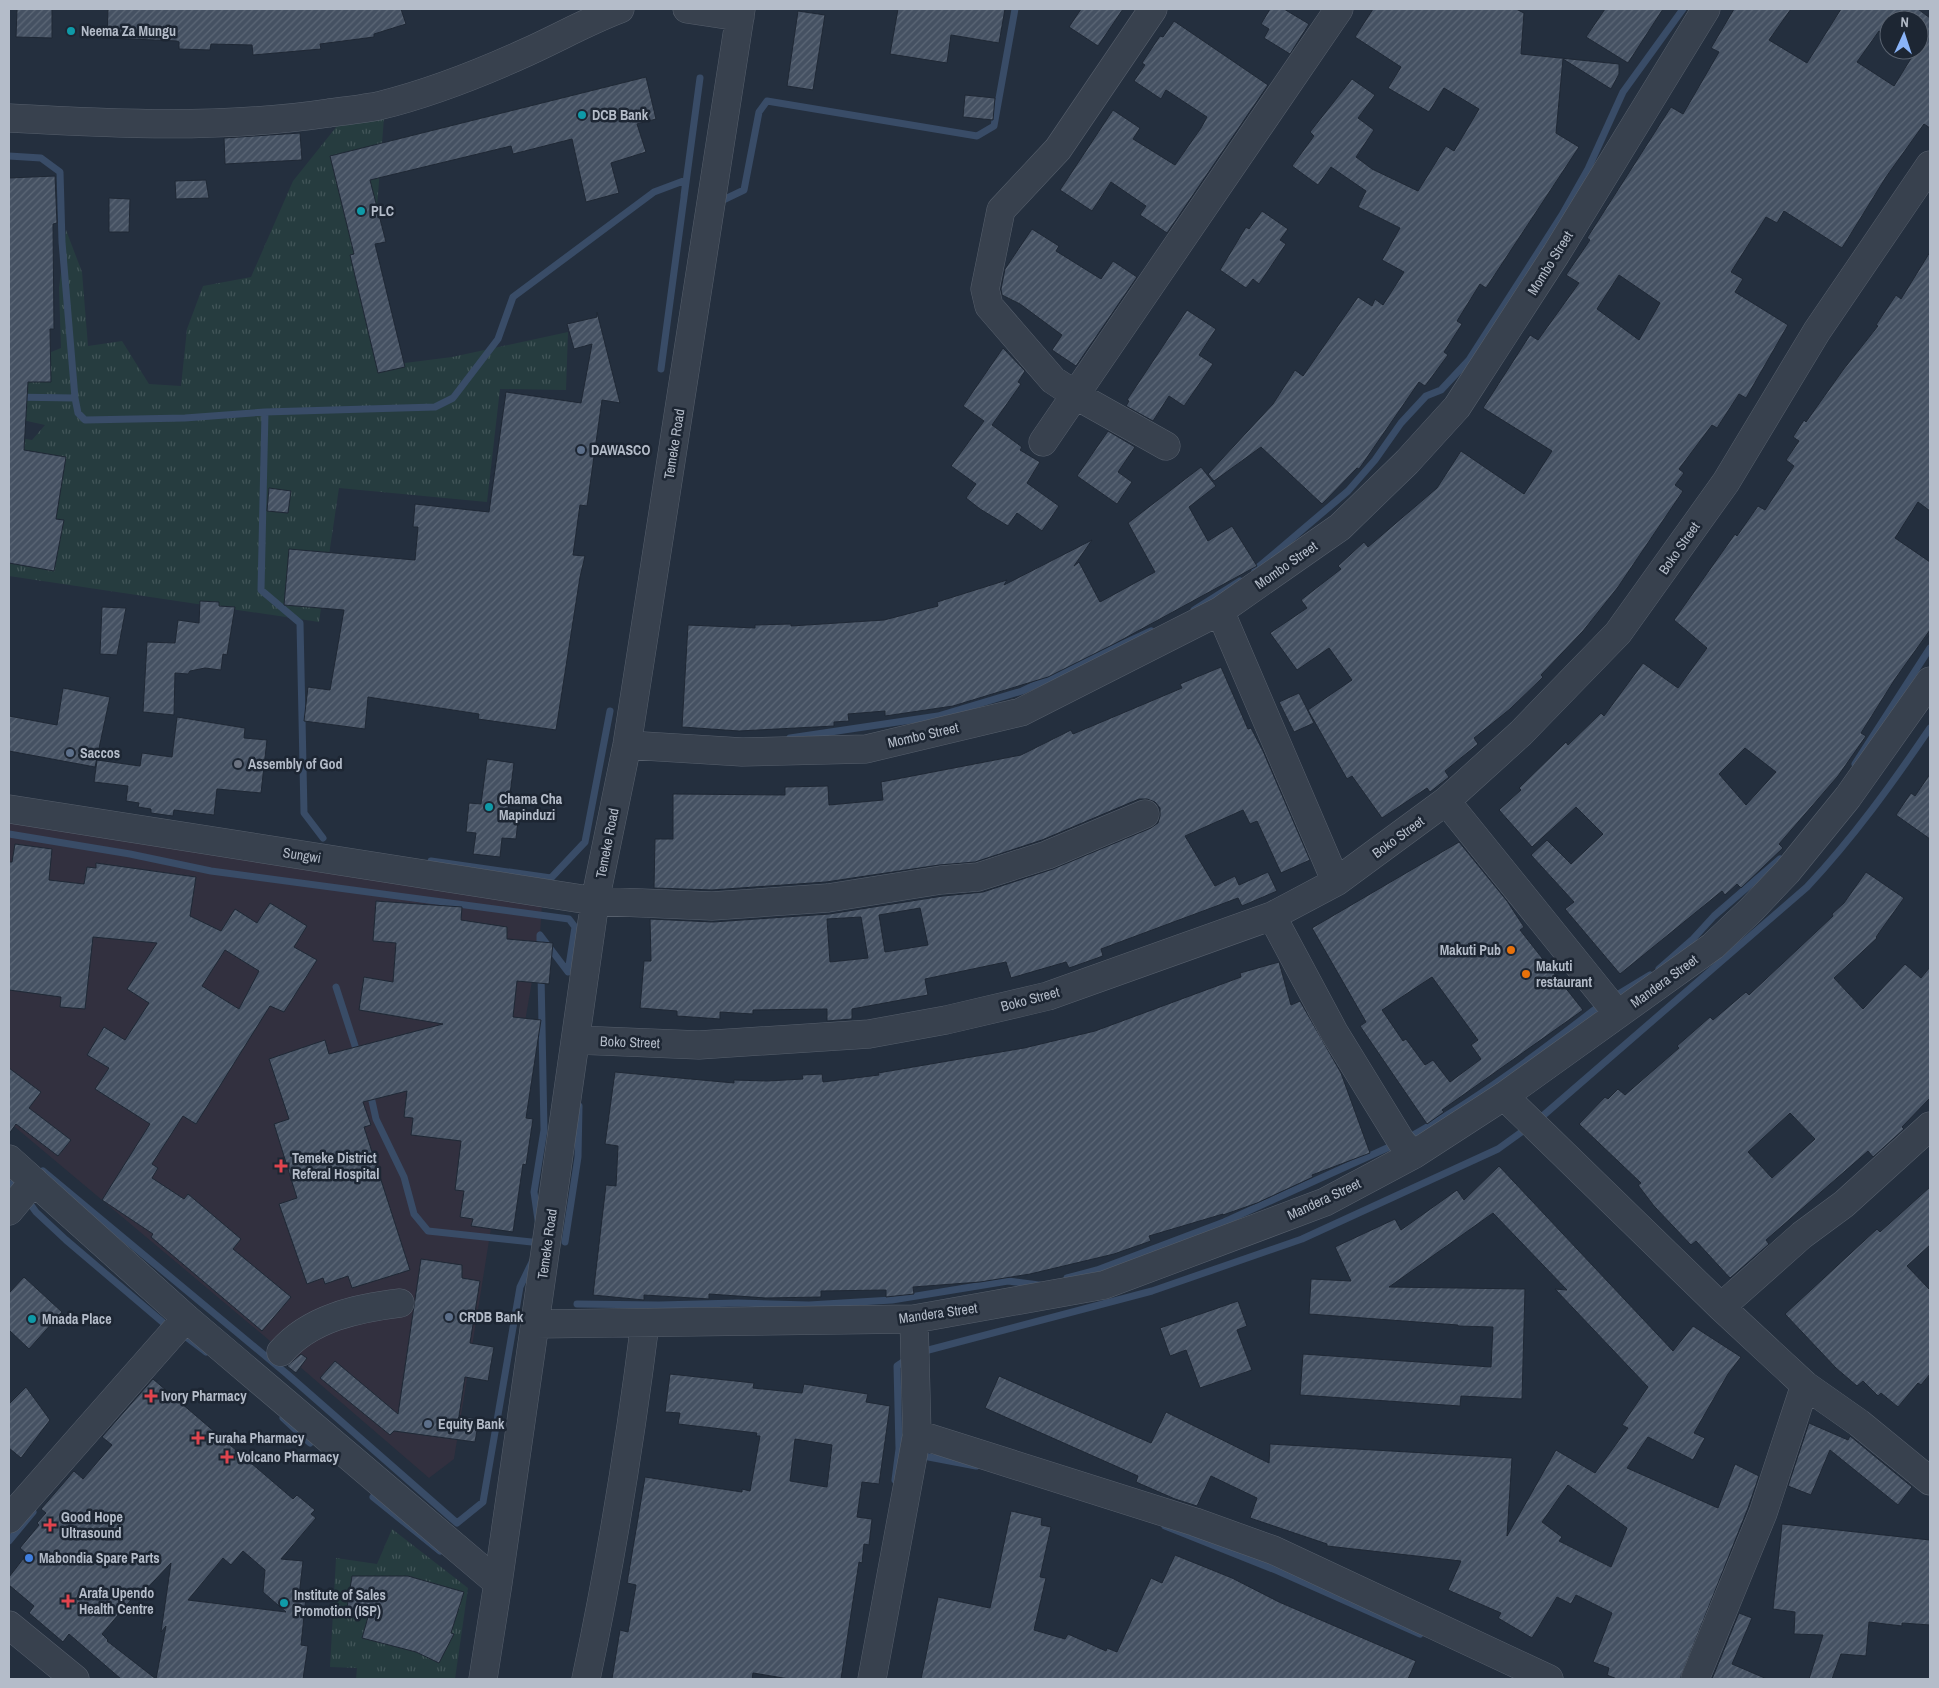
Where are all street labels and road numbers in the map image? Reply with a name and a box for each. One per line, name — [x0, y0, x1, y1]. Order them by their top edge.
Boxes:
street label: Mombo Street — [1523, 228, 1577, 298]
street label: Temeke Road — [660, 408, 688, 480]
street label: Boko Street — [1654, 518, 1704, 578]
street label: Mombo Street — [1251, 537, 1321, 593]
street label: Mombo Street — [886, 718, 960, 752]
street label: Temeke Road — [591, 807, 623, 879]
street label: Boko Street — [1368, 812, 1428, 862]
street label: Sungwi — [282, 843, 322, 867]
street label: Mandera Street — [1627, 950, 1701, 1012]
street label: Boko Street — [999, 983, 1061, 1015]
street label: Boko Street — [600, 1032, 660, 1052]
street label: Mandera Street — [1284, 1174, 1364, 1224]
street label: Temeke Road — [533, 1208, 561, 1280]
street label: Mandera Street — [898, 1299, 978, 1327]

